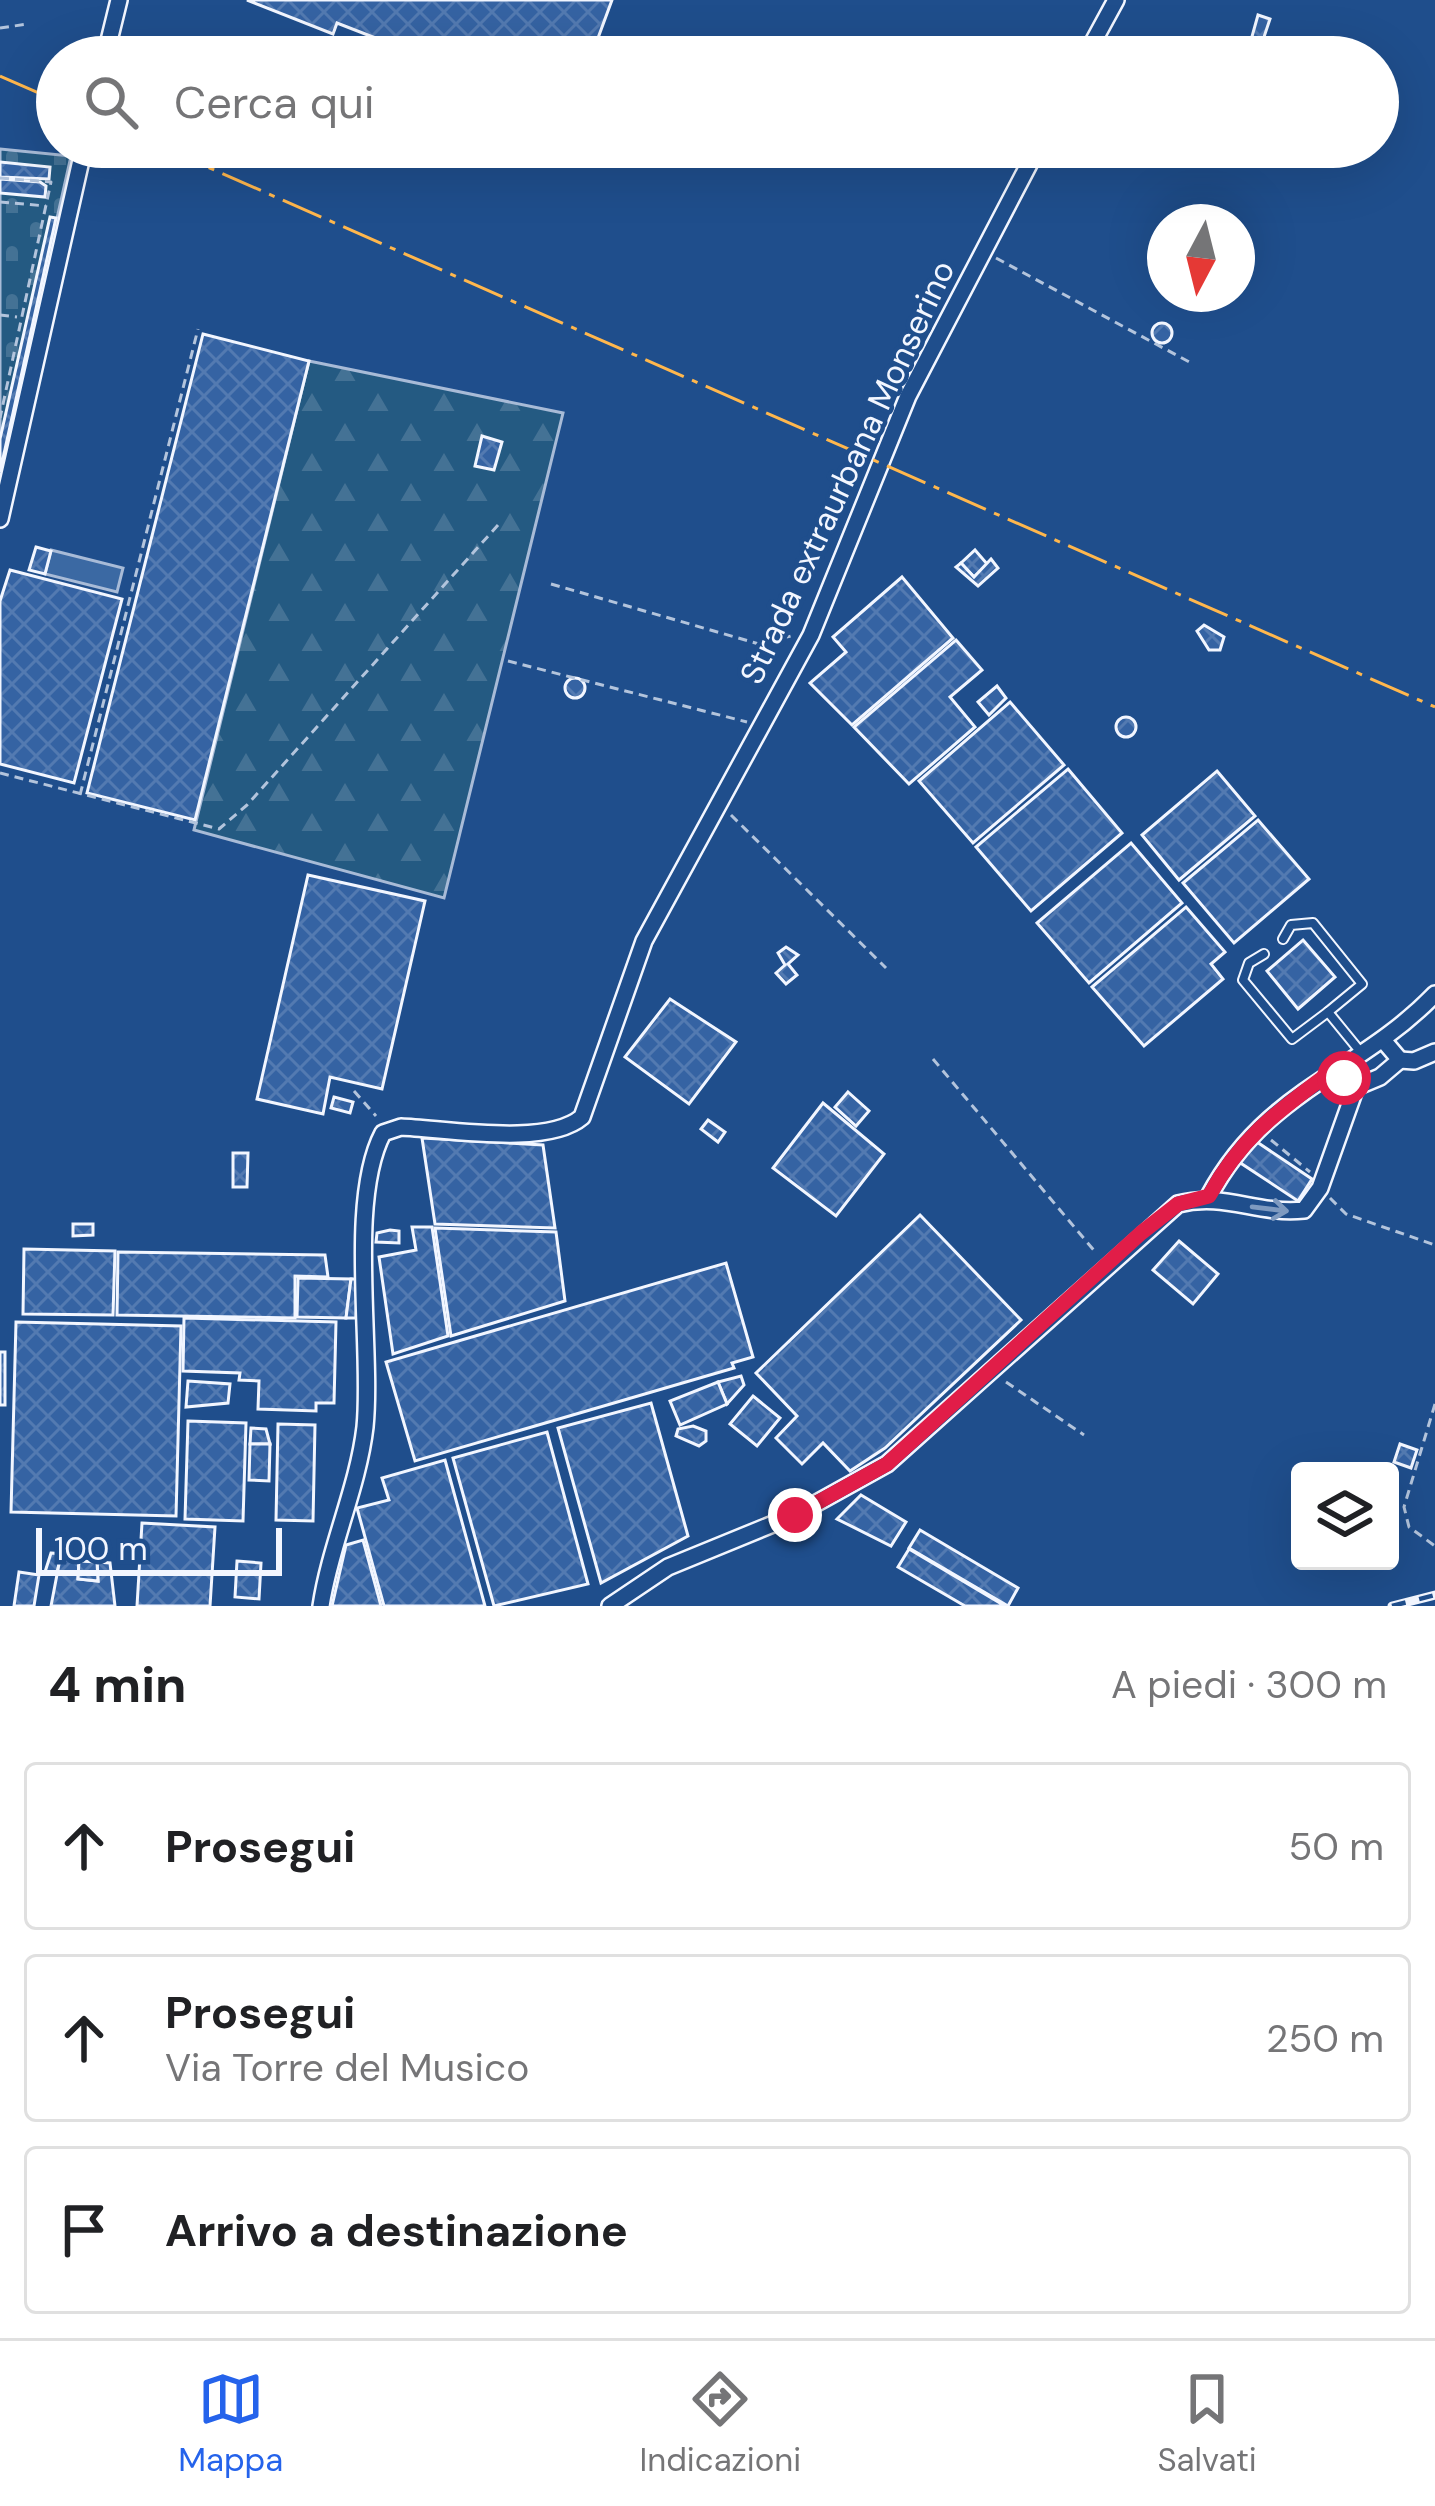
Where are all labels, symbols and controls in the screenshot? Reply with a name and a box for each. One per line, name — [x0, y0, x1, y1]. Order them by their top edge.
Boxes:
search box — [36, 36, 1399, 168]
icon: search — [78, 69, 144, 135]
text: Cerca qui — [174, 73, 375, 132]
north arrow — [1147, 204, 1255, 312]
street label: Strada extraurbana Monserino — [730, 253, 964, 691]
route start — [1317, 1051, 1371, 1105]
one-way arrow — [1250, 1199, 1289, 1221]
map controls — [1291, 1462, 1399, 1570]
button: layers — [1291, 1462, 1399, 1570]
route end — [768, 1488, 822, 1542]
scale bar — [36, 1522, 282, 1575]
text: 100 m — [54, 1527, 148, 1570]
text: 4 min — [48, 1651, 187, 1718]
text: A piedi · 300 m — [1111, 1659, 1387, 1710]
icon: ahead — [51, 1813, 117, 1879]
text: Prosegui — [165, 1817, 355, 1876]
text: 50 m — [1288, 1821, 1384, 1872]
text: Prosegui — [165, 1983, 355, 2042]
icon: ahead — [51, 2005, 117, 2071]
text: 250 m — [1266, 2013, 1384, 2064]
text: Via Torre del Musico — [165, 2042, 529, 2093]
icon: arrive — [51, 2197, 117, 2263]
text: Arrivo a destinazione — [165, 2201, 628, 2260]
tab: Mappa — [178, 2366, 283, 2481]
tab: Indicazioni — [640, 2366, 801, 2481]
tab: Salvati — [1157, 2366, 1257, 2481]

